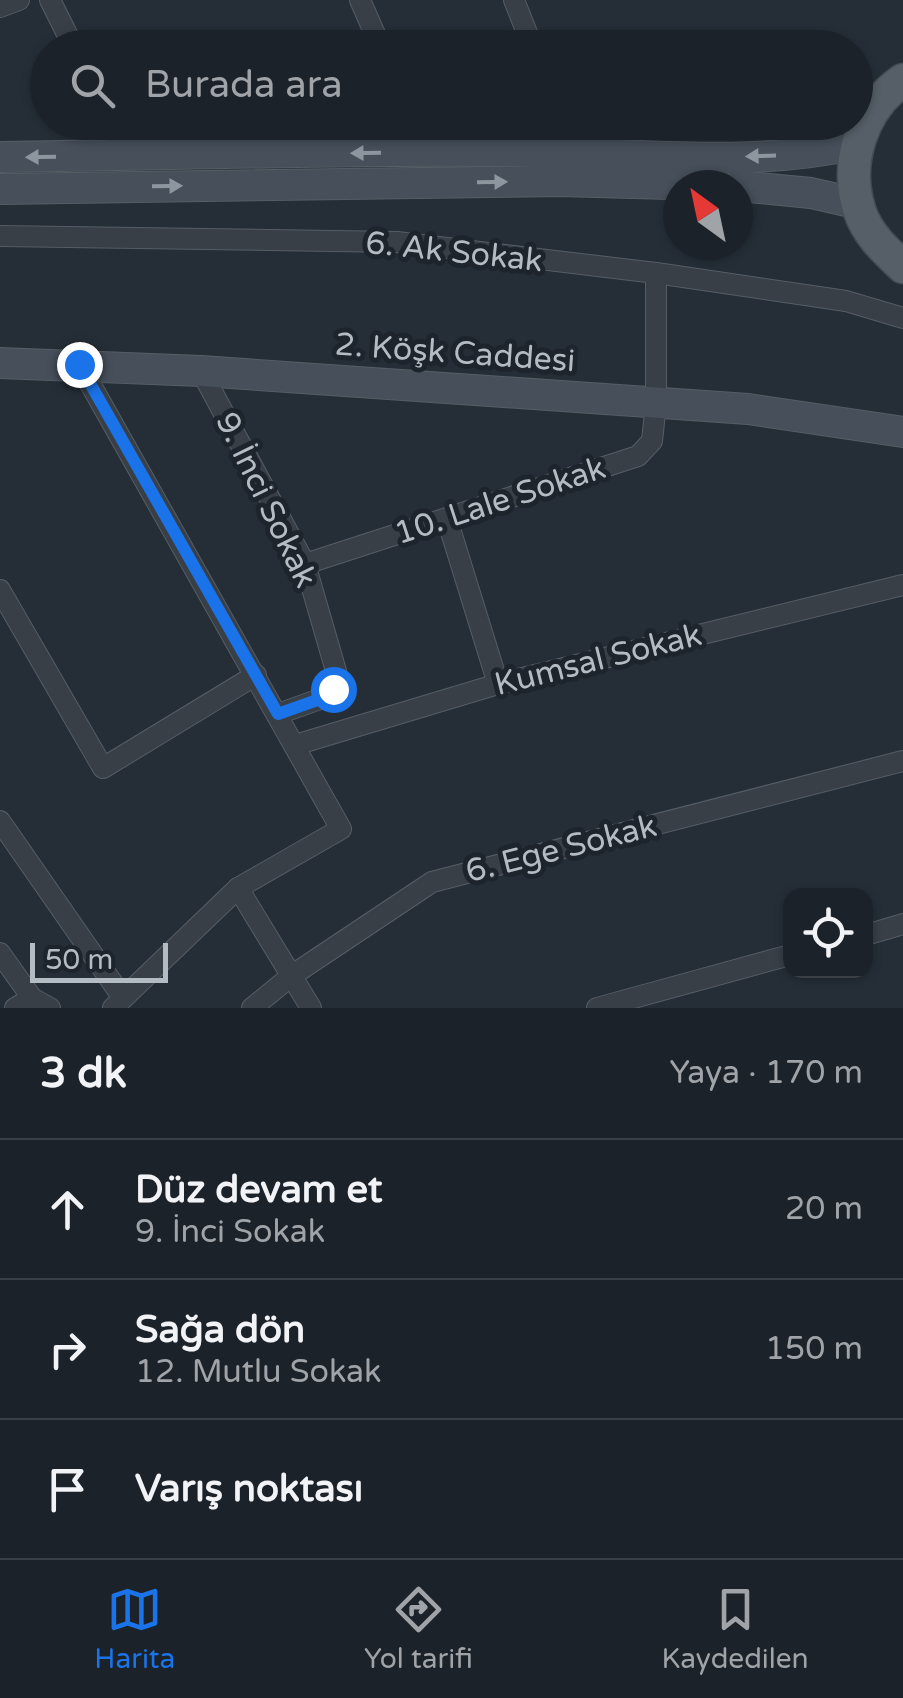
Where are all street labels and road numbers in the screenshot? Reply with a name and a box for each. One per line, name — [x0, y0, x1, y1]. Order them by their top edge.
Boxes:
street label: 6. Ak Sokak — [364, 224, 544, 280]
street label: 2. Köşk Caddesi — [334, 326, 576, 380]
street label: 9. İnci Sokak — [207, 406, 325, 594]
street label: 10. Lale Sokak — [390, 449, 610, 553]
street label: Kumsal Sokak — [491, 616, 705, 704]
street label: 6. Ege Sokak — [462, 807, 660, 891]

